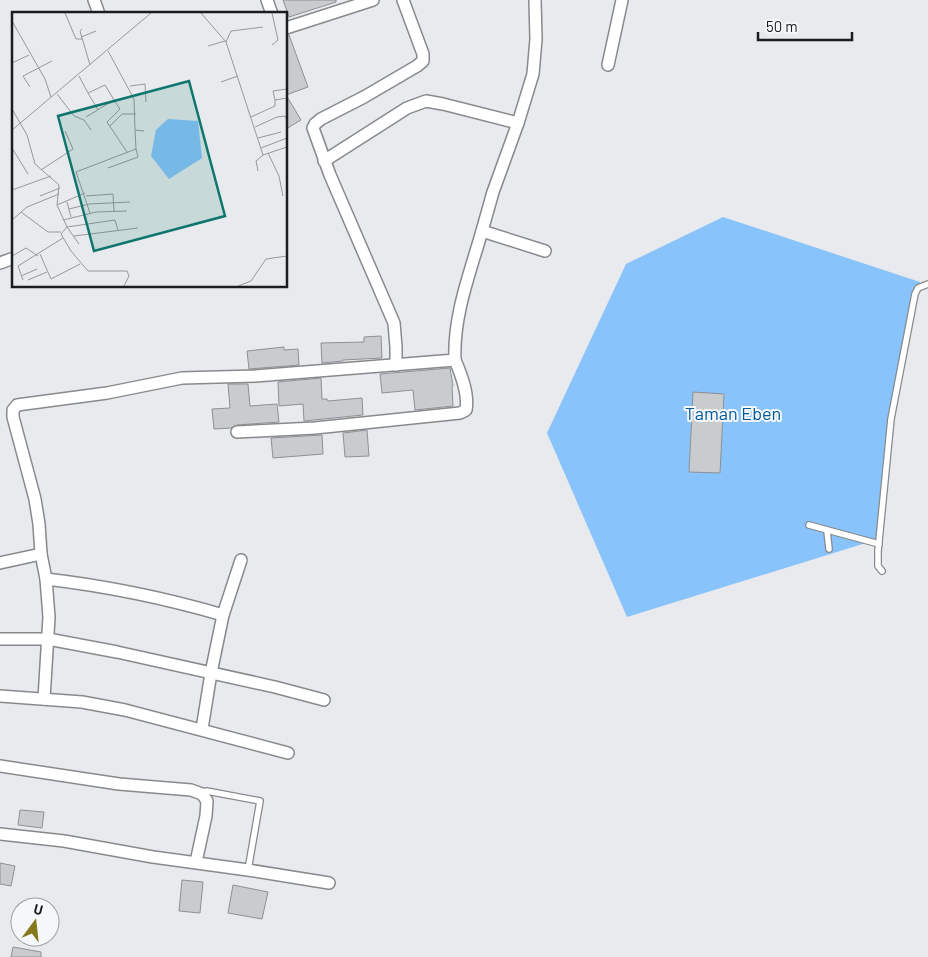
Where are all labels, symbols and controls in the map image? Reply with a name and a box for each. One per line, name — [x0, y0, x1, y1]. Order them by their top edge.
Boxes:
scale bar — [758, 10, 852, 42]
inset map — [12, 12, 288, 288]
text: 50 m — [766, 17, 798, 35]
park label: Taman Eben — [685, 402, 781, 424]
north arrow — [10, 897, 60, 947]
text: U — [32, 900, 45, 918]

